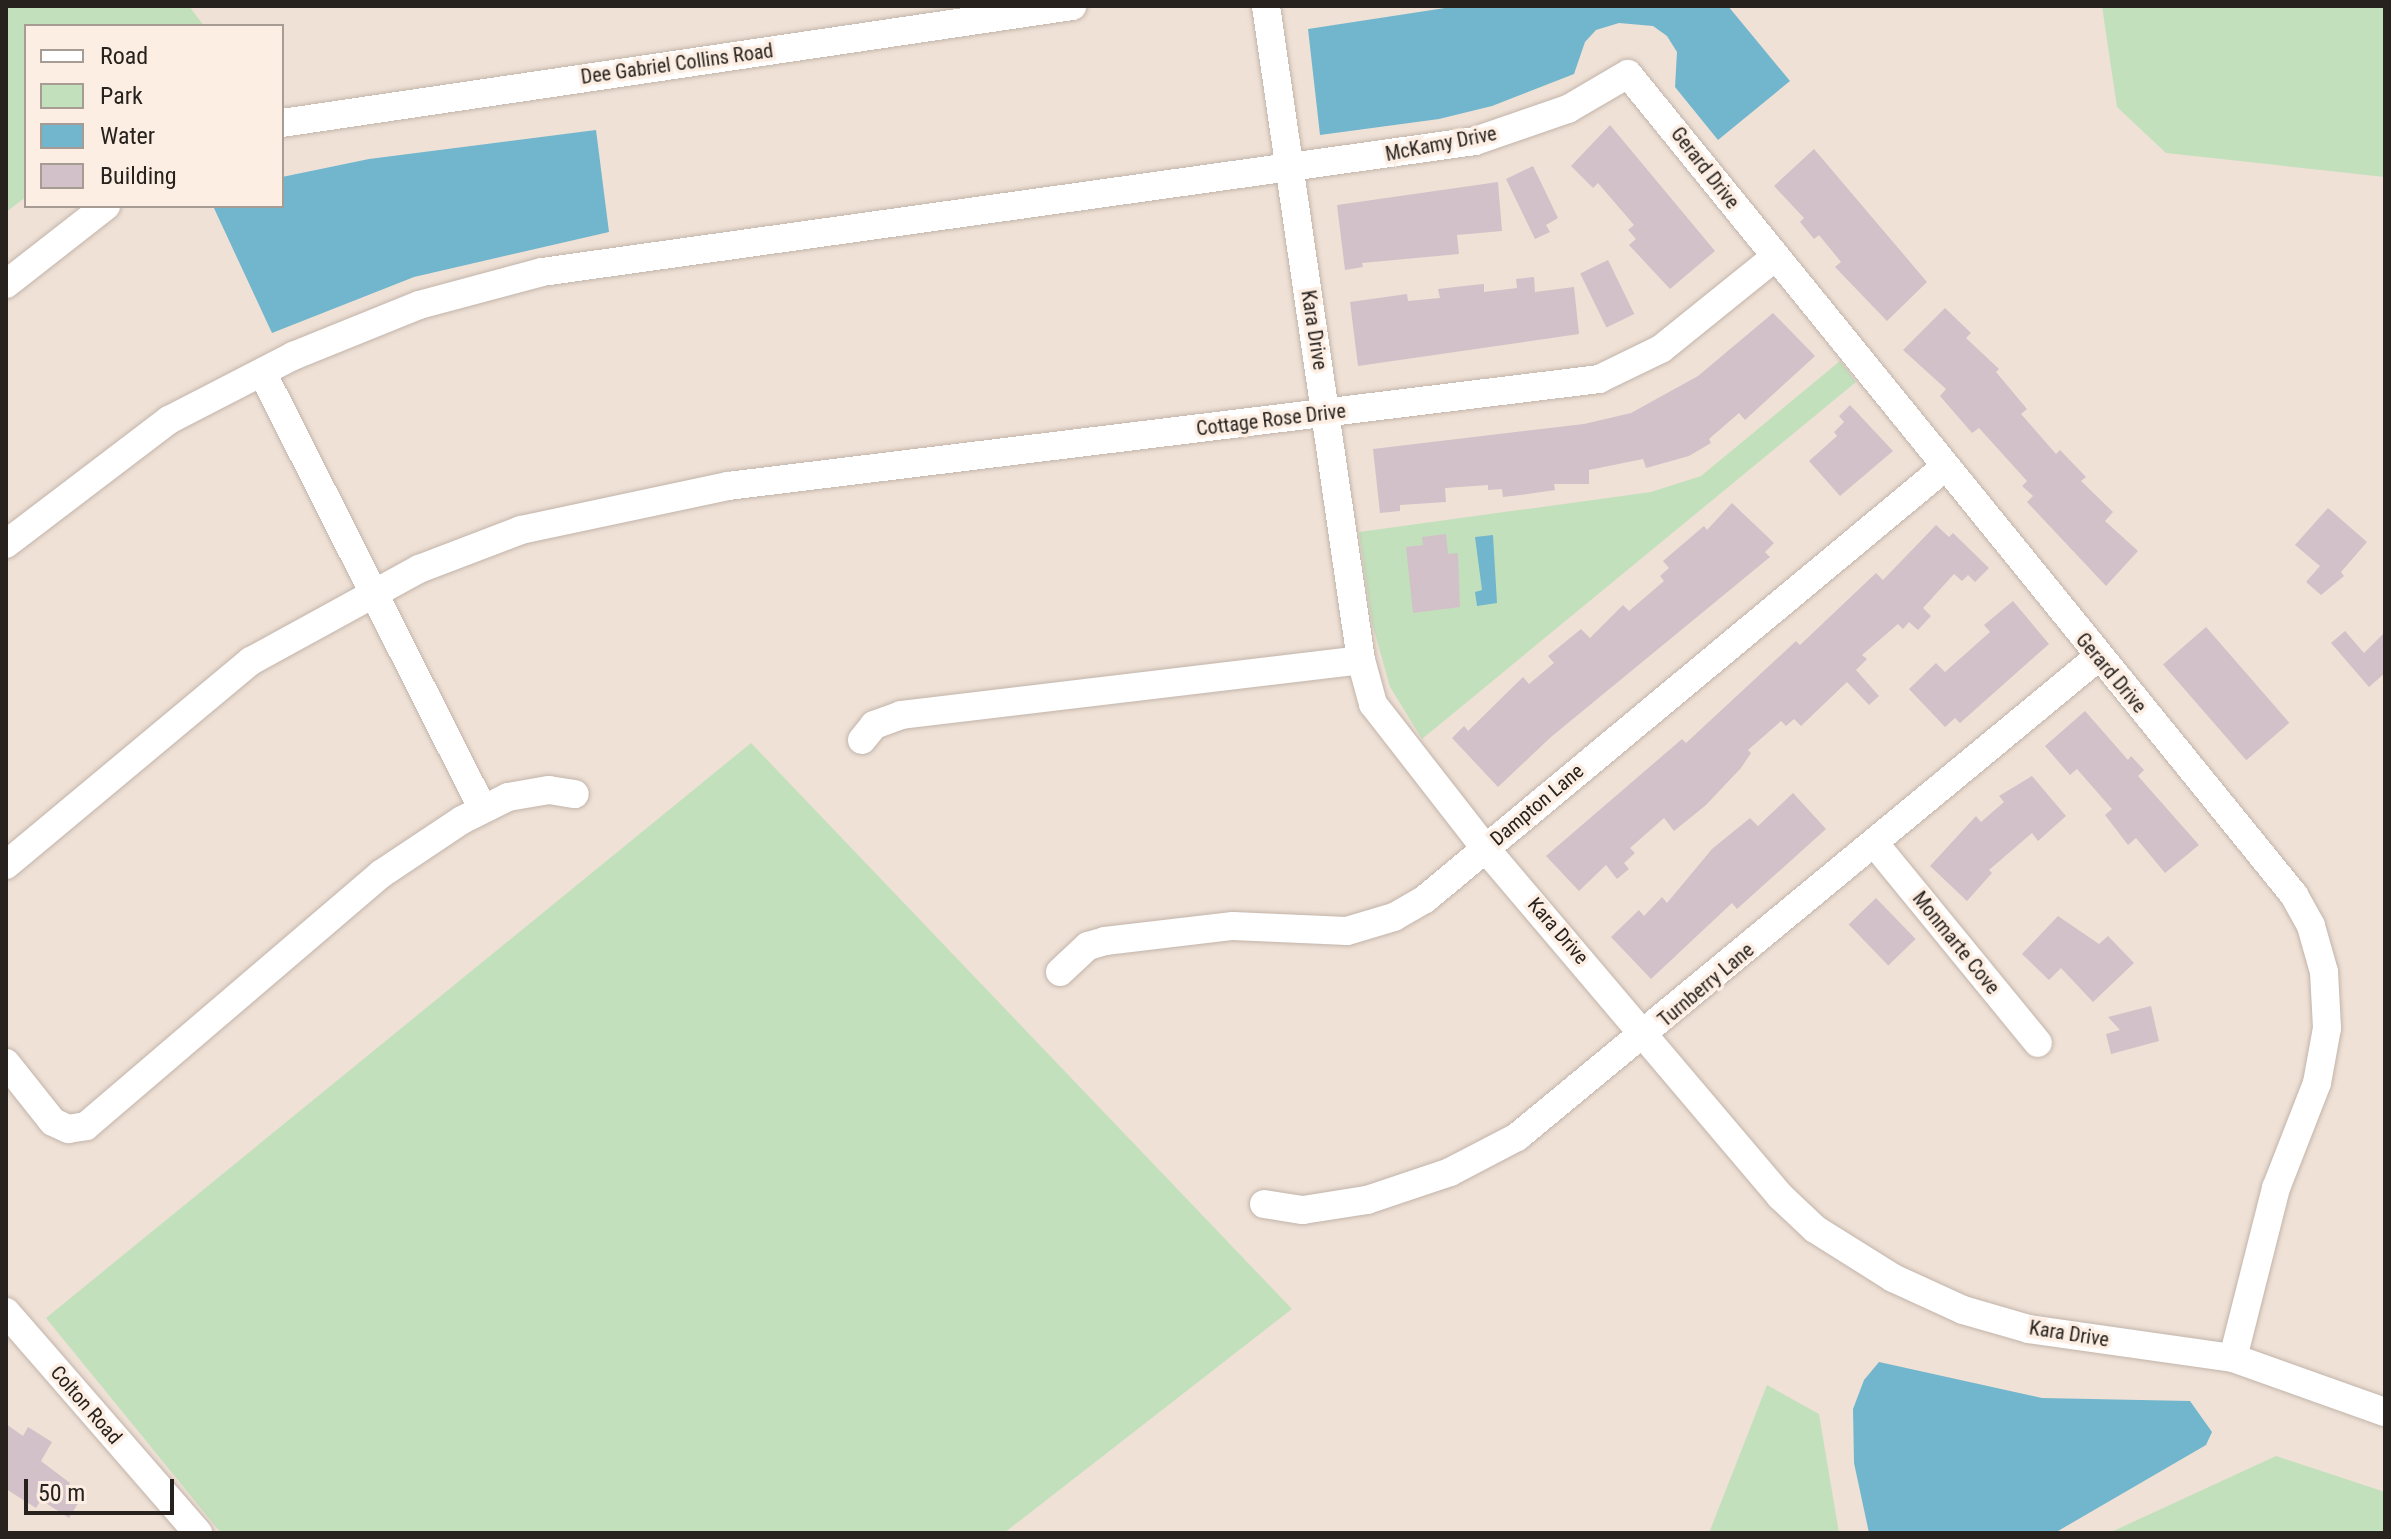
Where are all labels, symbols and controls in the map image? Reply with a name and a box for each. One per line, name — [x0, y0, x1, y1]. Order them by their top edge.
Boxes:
legend — [24, 24, 284, 208]
street label: Dee Gabriel Collins Road — [579, 39, 775, 89]
text: Road — [100, 42, 148, 70]
text: Park — [100, 82, 143, 110]
street label: McKamy Drive — [1383, 121, 1499, 167]
text: Water — [100, 122, 155, 150]
street label: Gerard Drive — [1666, 122, 1744, 214]
text: Building — [100, 162, 177, 190]
street label: Kara Drive — [1296, 288, 1332, 372]
street label: Cottage Rose Drive — [1195, 399, 1347, 441]
street label: Gerard Drive — [2071, 628, 2151, 718]
street label: Dampton Lane — [1486, 759, 1588, 851]
street label: Monmarte Cove — [1907, 887, 2005, 999]
street label: Kara Drive — [1523, 893, 1593, 969]
street label: Turnberry Lane — [1653, 938, 1759, 1032]
street label: Kara Drive — [2027, 1316, 2111, 1352]
street label: Colton Road — [45, 1361, 127, 1449]
scale bar — [28, 1463, 178, 1513]
text: 50 m — [38, 1479, 85, 1507]

